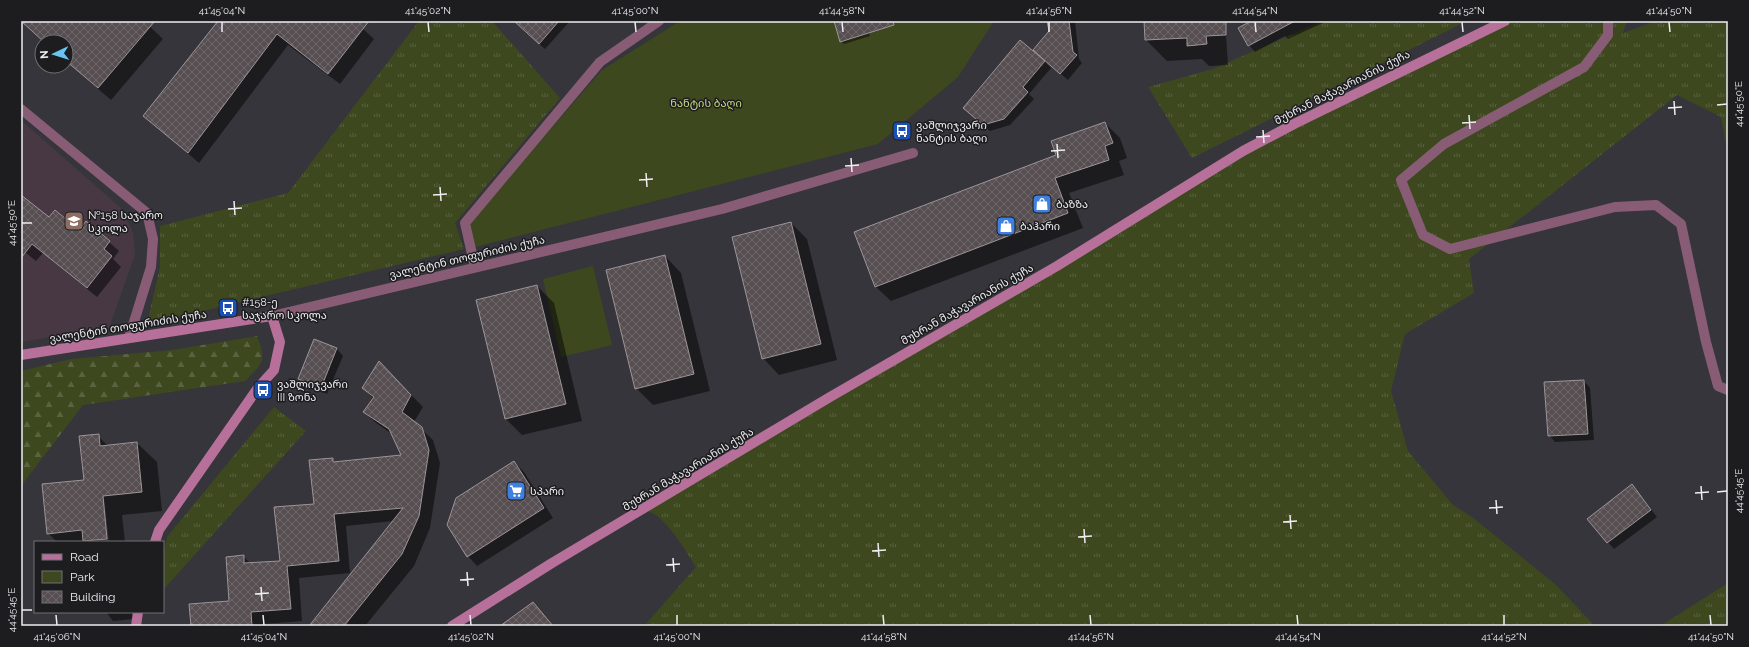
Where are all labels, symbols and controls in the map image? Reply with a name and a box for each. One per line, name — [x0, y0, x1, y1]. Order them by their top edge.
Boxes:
text: 41°45'04"N — [199, 5, 245, 16]
text: 41°45'02"N — [405, 5, 451, 16]
text: 41°45'00"N — [612, 5, 658, 16]
text: 41°44'58"N — [819, 5, 865, 16]
text: 41°44'56"N — [1026, 5, 1072, 16]
text: 41°44'54"N — [1232, 5, 1278, 16]
text: 41°44'52"N — [1439, 5, 1485, 16]
text: 41°44'50"N — [1646, 5, 1692, 16]
north arrow — [34, 34, 74, 74]
street label: მუხრან მაჭავარიანის ქუჩა — [1272, 48, 1412, 127]
text: N — [38, 50, 51, 59]
text: 44°45'50"E — [1733, 81, 1744, 127]
park label: ნანტის ბაღი — [670, 97, 742, 110]
place label: ვაშლიჯვარი ნანტის ბაღი — [916, 119, 987, 145]
bus stop icon: ვაშლიჯვარი ნანტის ბაღი — [891, 120, 913, 142]
shop icon: ბაზზა — [1031, 193, 1053, 215]
place label: ბაზზა — [1056, 198, 1088, 211]
text: 44°45'50"E — [6, 200, 17, 246]
place label: №158 საჯარო სკოლა — [88, 209, 163, 235]
school or university icon: №158 საჯარო სკოლა — [63, 210, 85, 232]
shop icon: ბაჰარი — [995, 215, 1017, 237]
place label: ბაჰარი — [1020, 220, 1060, 233]
street label: ვალენტინ თოფურიძის ქუჩა — [388, 233, 546, 282]
street label: მუხრან მაჭავარიანის ქუჩა — [899, 261, 1036, 348]
place label: #158-ე საჯარო სკოლა — [242, 296, 327, 322]
bus stop icon: #158-ე საჯარო სკოლა — [217, 297, 239, 319]
street label: ვალენტინ თოფურიძის ქუჩა — [48, 308, 208, 345]
place label: ვაშლიჯვარი III ზონა — [277, 378, 348, 404]
bus stop icon: ვაშლიჯვარი III ზონა — [252, 379, 274, 401]
street label: მუხრან მაჭავარიანის ქუჩა — [620, 425, 756, 514]
text: 44°45'45"E — [1733, 469, 1744, 513]
supermarket icon: სპარი — [505, 480, 527, 502]
place label: სპარი — [530, 485, 564, 498]
legend — [34, 541, 164, 613]
text: Road — [70, 550, 99, 564]
text: Park — [70, 570, 95, 584]
text: 44°45'45"E — [6, 588, 17, 632]
text: Building — [70, 590, 116, 604]
text: 41°45'06"N — [34, 631, 80, 642]
text: 41°45'04"N — [241, 631, 287, 642]
text: 41°45'02"N — [448, 631, 494, 642]
text: 41°45'00"N — [654, 631, 700, 642]
text: 41°44'58"N — [861, 631, 907, 642]
text: 41°44'56"N — [1068, 631, 1114, 642]
text: 41°44'54"N — [1275, 631, 1321, 642]
text: 41°44'52"N — [1481, 631, 1527, 642]
text: 41°44'50"N — [1688, 631, 1734, 642]

